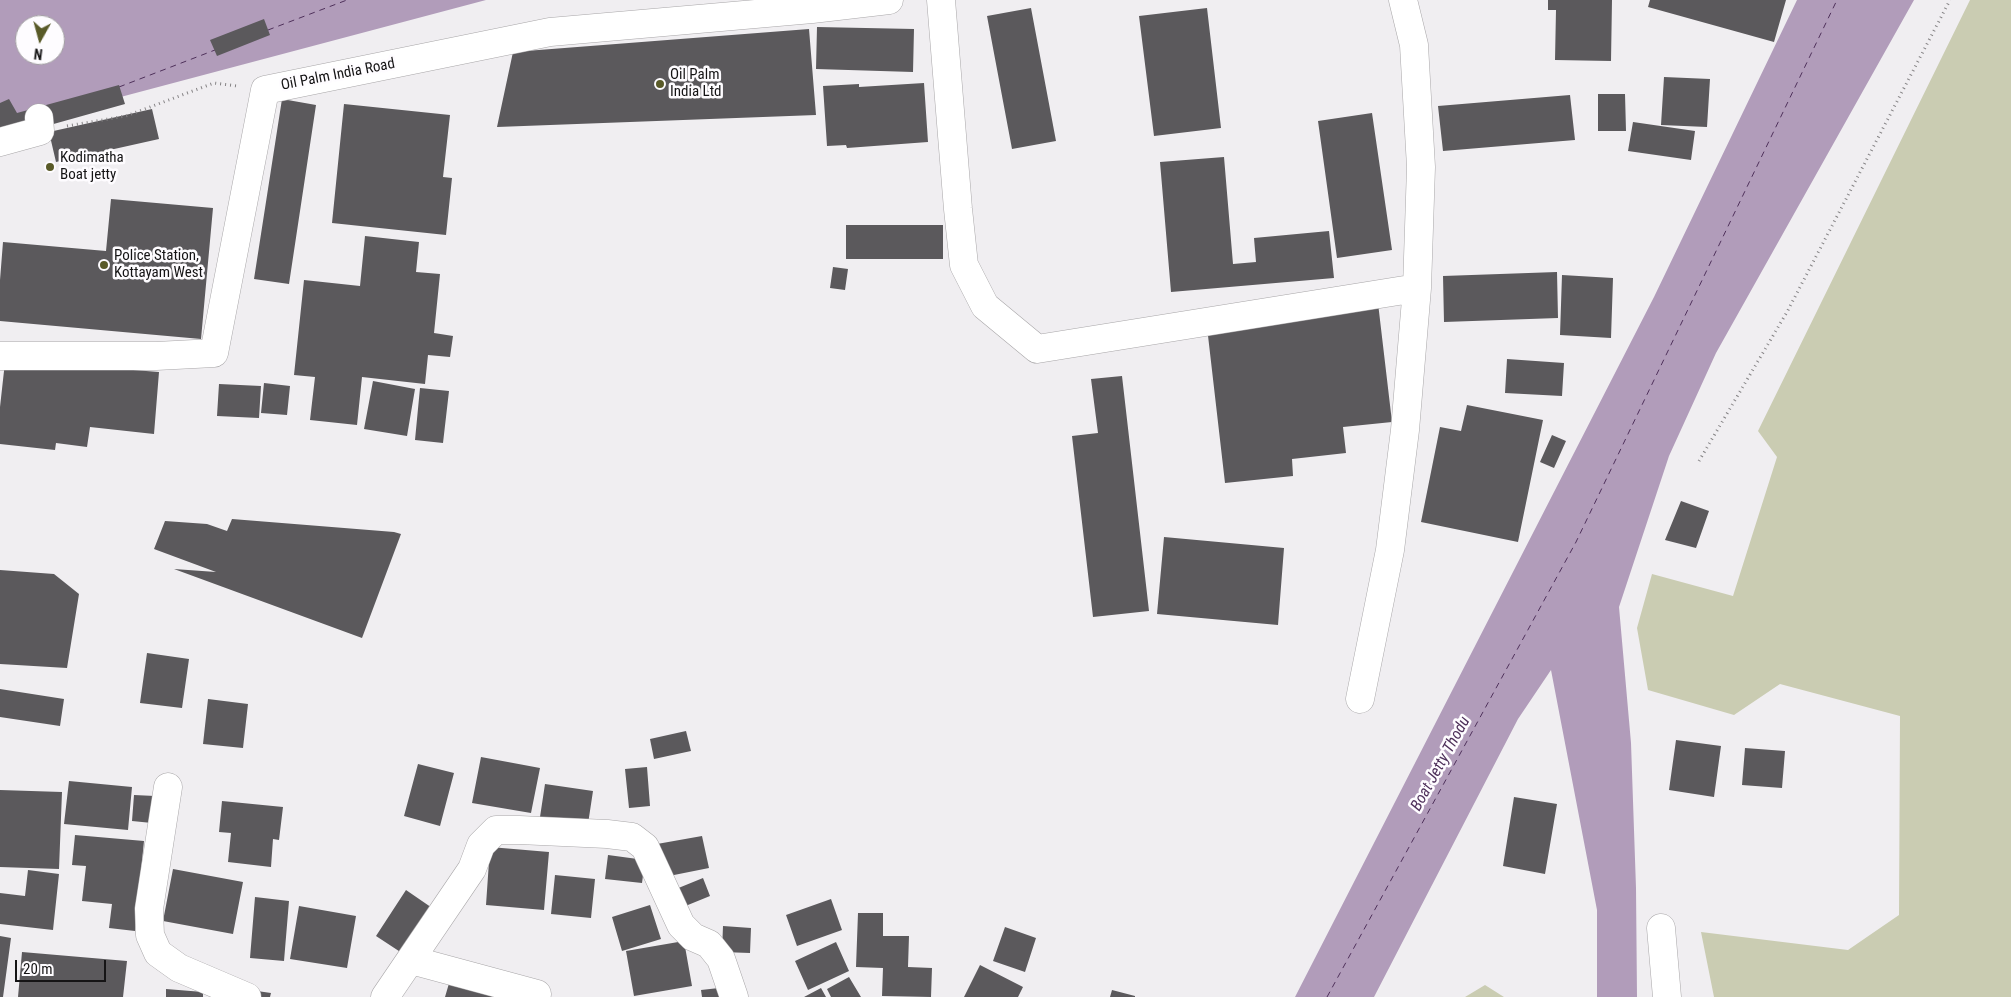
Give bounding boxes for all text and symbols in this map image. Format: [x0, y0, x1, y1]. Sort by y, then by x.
north arrow [15, 15, 65, 65]
text: N [33, 45, 44, 62]
street label: Oil Palm India Road [280, 55, 396, 95]
place label: Oil Palm India Ltd [670, 66, 722, 101]
marker: Oil Palm India Ltd [654, 78, 666, 90]
place label: Kodimatha Boat jetty [60, 149, 124, 184]
marker: Kodimatha Boat jetty [44, 161, 56, 173]
place label: Police Station, Kottayam West [114, 247, 203, 282]
marker: Police Station, Kottayam West [98, 259, 110, 271]
water label: Boat Jetty Thodu [1407, 714, 1475, 814]
scale bar [18, 950, 109, 982]
text: 20 m [23, 960, 53, 978]

